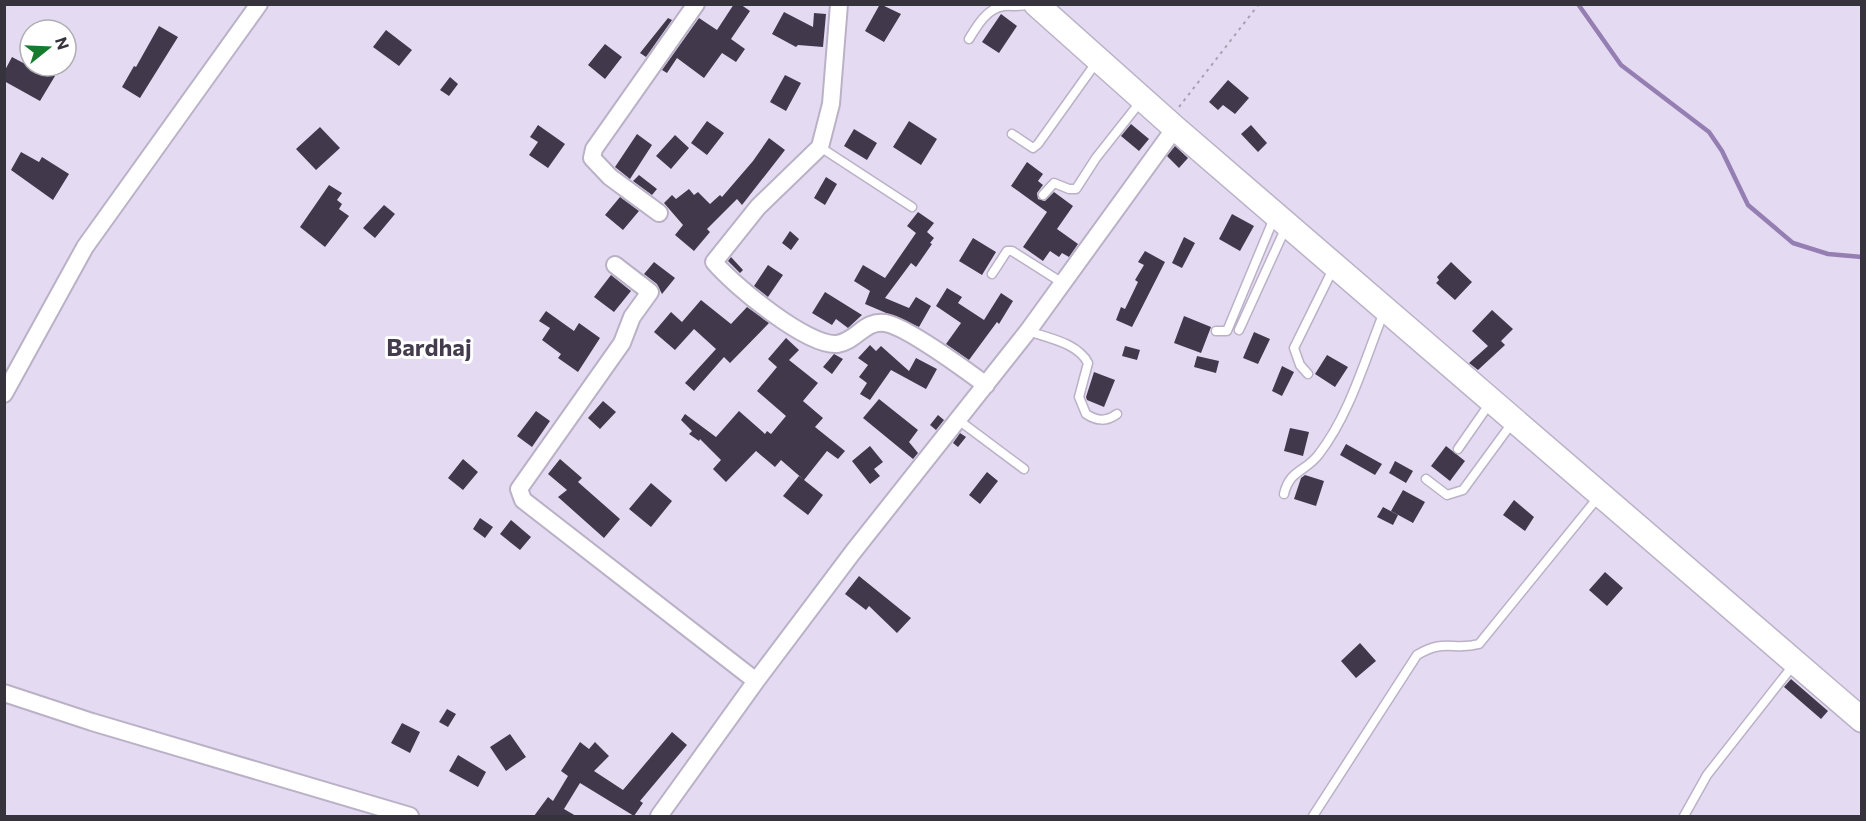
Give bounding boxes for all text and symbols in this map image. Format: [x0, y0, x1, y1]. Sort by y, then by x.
north arrow [18, 18, 78, 78]
text: N [52, 35, 74, 52]
district label: Bardhaj [386, 332, 472, 361]

